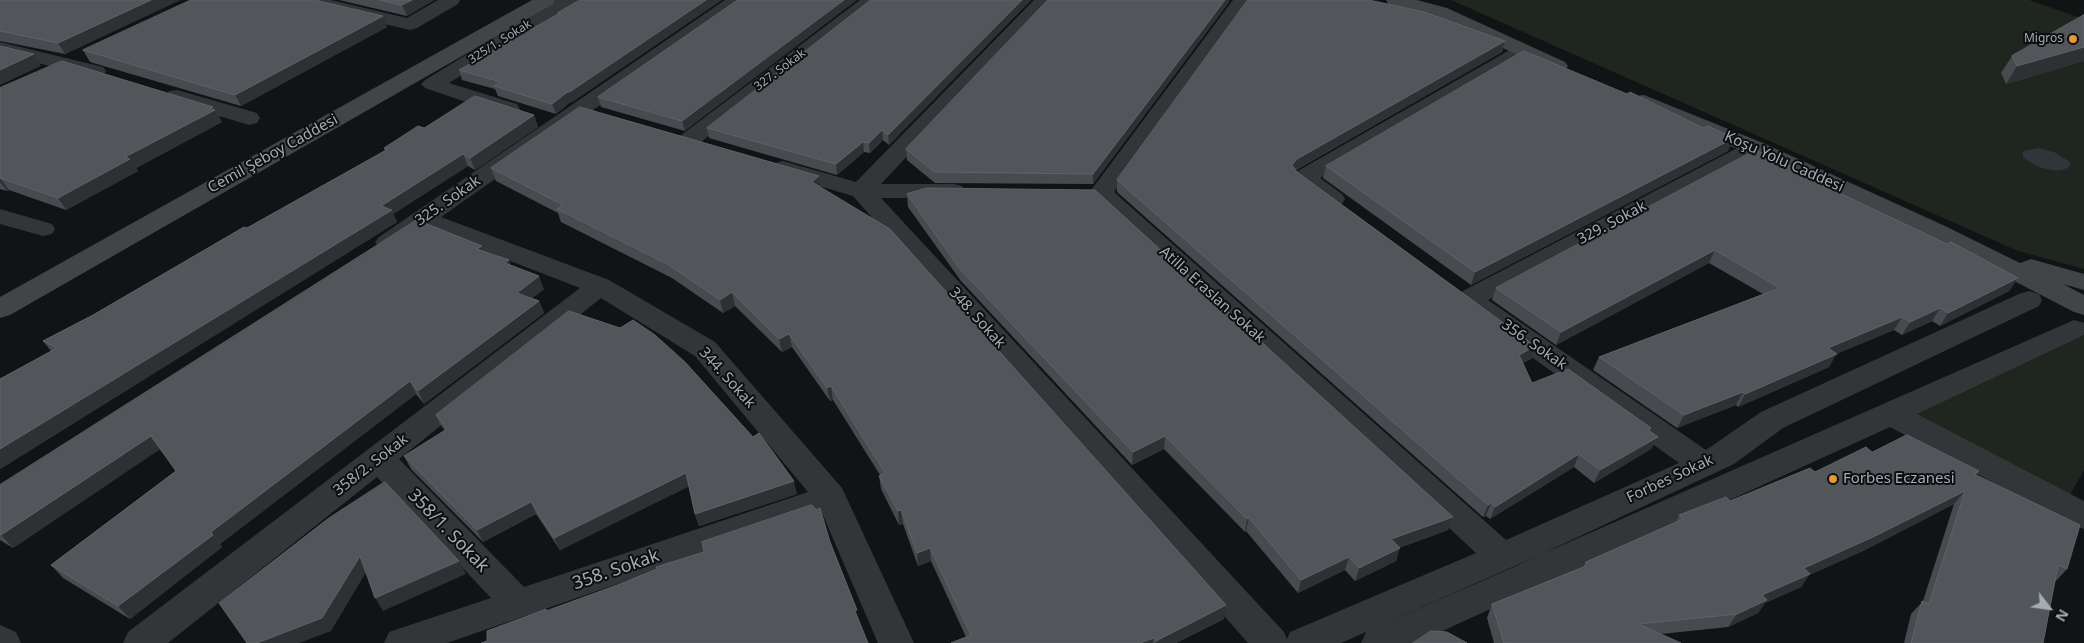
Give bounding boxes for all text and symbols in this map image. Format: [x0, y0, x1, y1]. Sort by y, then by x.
street label: 325/1. Sokak [466, 17, 534, 67]
place label: Migros [2024, 32, 2063, 46]
marker: Migros [2067, 33, 2079, 45]
street label: 327. Sokak [752, 46, 808, 94]
street label: Cemil Şeboy Caddesi [205, 111, 341, 197]
street label: Koşu Yolu Caddesi [1722, 128, 1846, 196]
street label: 325. Sokak [412, 172, 484, 230]
street label: 329. Sokak [1574, 197, 1650, 249]
street label: Atilla Eraslan Sokak [1155, 243, 1269, 347]
street label: 348. Sokak [945, 284, 1009, 352]
street label: 356. Sokak [1498, 316, 1570, 374]
street label: 344. Sokak [695, 344, 759, 412]
street label: 358/2. Sokak [330, 430, 412, 500]
street label: Forbes Sokak [1624, 451, 1716, 507]
place label: Forbes Eczanesi [1843, 470, 1955, 488]
marker: Forbes Eczanesi [1827, 473, 1839, 485]
street label: 358/1. Sokak [403, 485, 493, 577]
street label: 358. Sokak [570, 545, 662, 595]
north arrow [2024, 583, 2074, 633]
text: N [2051, 606, 2074, 625]

